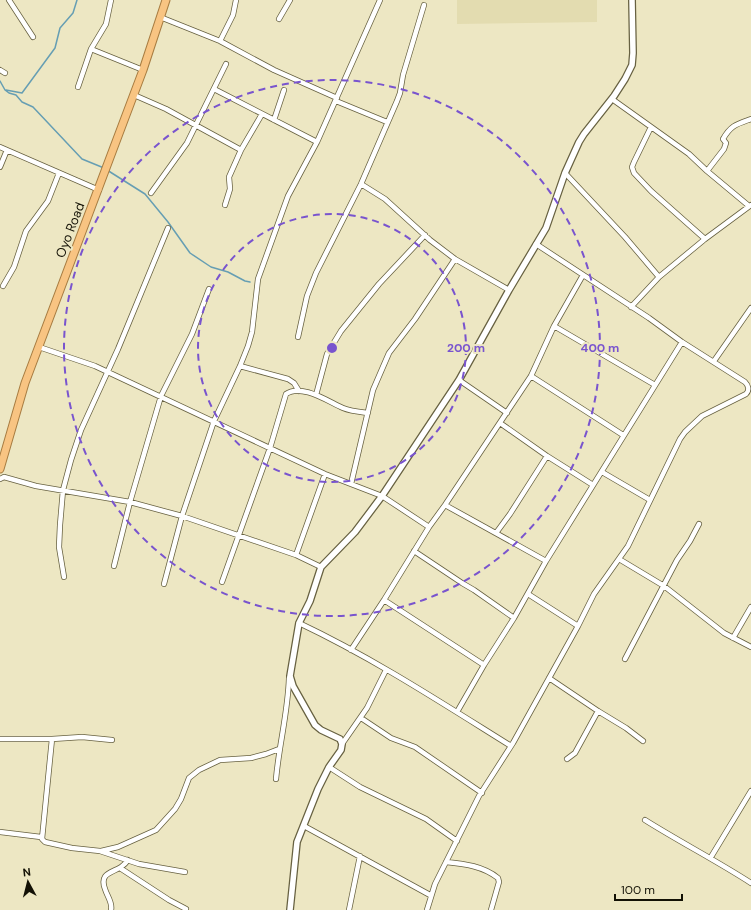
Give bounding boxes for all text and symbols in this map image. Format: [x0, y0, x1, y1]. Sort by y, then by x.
street label: Oyo Road [52, 200, 88, 260]
text: 200 m [447, 340, 485, 356]
text: 400 m [581, 340, 619, 356]
centre of rings [325, 341, 339, 355]
north arrow [8, 862, 48, 902]
text: N [22, 865, 32, 880]
scale bar [615, 876, 682, 902]
text: 100 m [621, 882, 655, 898]

